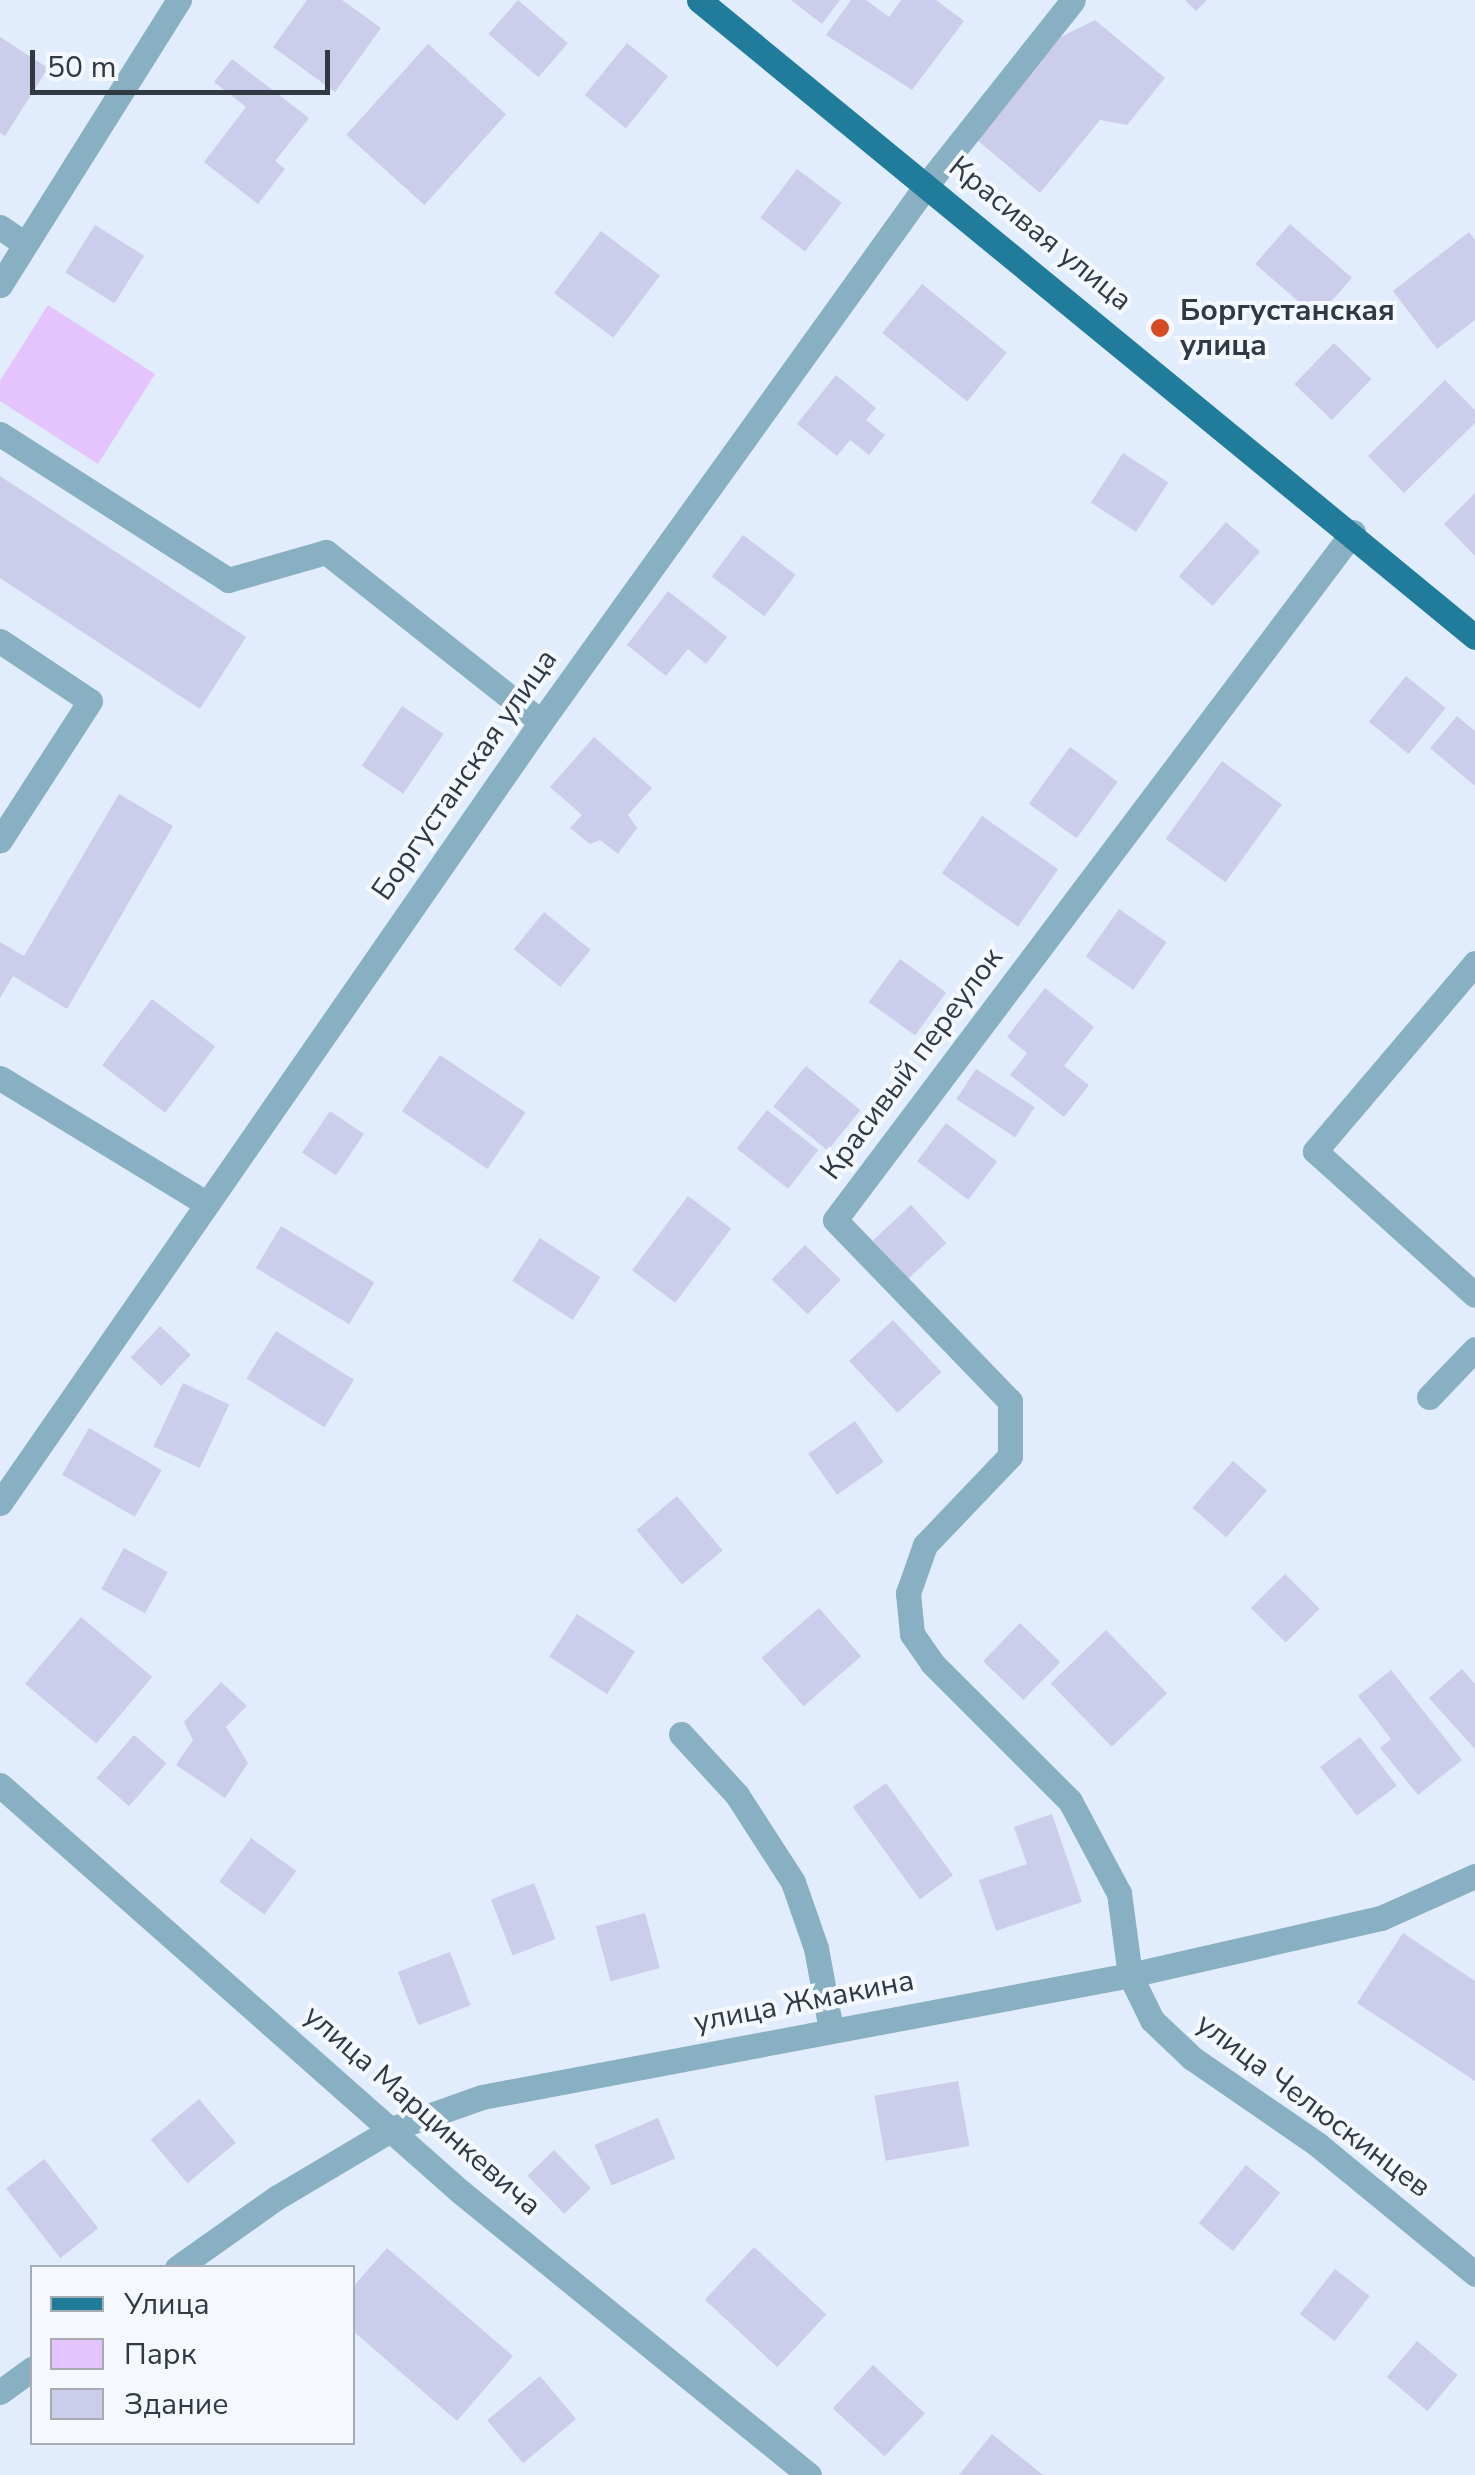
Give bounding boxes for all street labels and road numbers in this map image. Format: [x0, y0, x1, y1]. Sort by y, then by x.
street label: Красивая улица [941, 149, 1139, 319]
street label: Боргустанская улица [365, 643, 565, 907]
street label: Красивый переулок [813, 941, 1011, 1187]
street label: улица Жмакина [691, 1963, 917, 2041]
street label: улица Марцинкевича [296, 1998, 548, 2224]
street label: улица Челюскинцев [1189, 2006, 1437, 2206]

